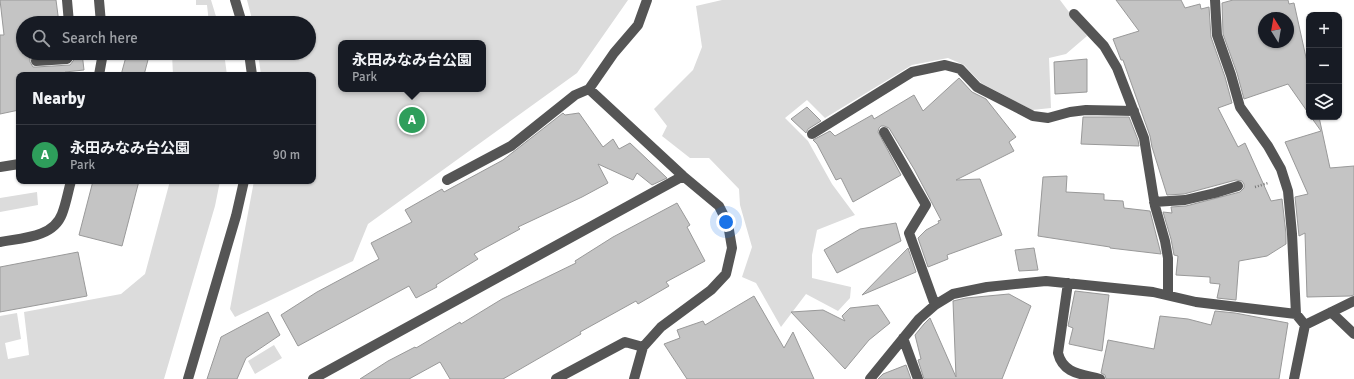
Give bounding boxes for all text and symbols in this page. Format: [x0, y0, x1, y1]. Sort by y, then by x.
north arrow [1258, 12, 1294, 48]
map controls [1306, 12, 1342, 120]
button: + [1306, 12, 1342, 48]
search box [16, 16, 316, 60]
icon: search [30, 27, 52, 49]
text: Search here [62, 29, 138, 47]
popup [338, 40, 486, 92]
button: − [1306, 48, 1342, 84]
text: 永田みなみ台公園 [352, 51, 472, 69]
text: Park [352, 69, 377, 85]
button: layers [1306, 84, 1342, 120]
text: Nearby [32, 88, 85, 109]
pin: A [399, 105, 425, 135]
text: 永田みなみ台公園 [70, 139, 190, 157]
text: A [41, 147, 49, 163]
text: 90 m [273, 147, 300, 163]
text: Park [70, 157, 95, 173]
your location [716, 212, 736, 232]

